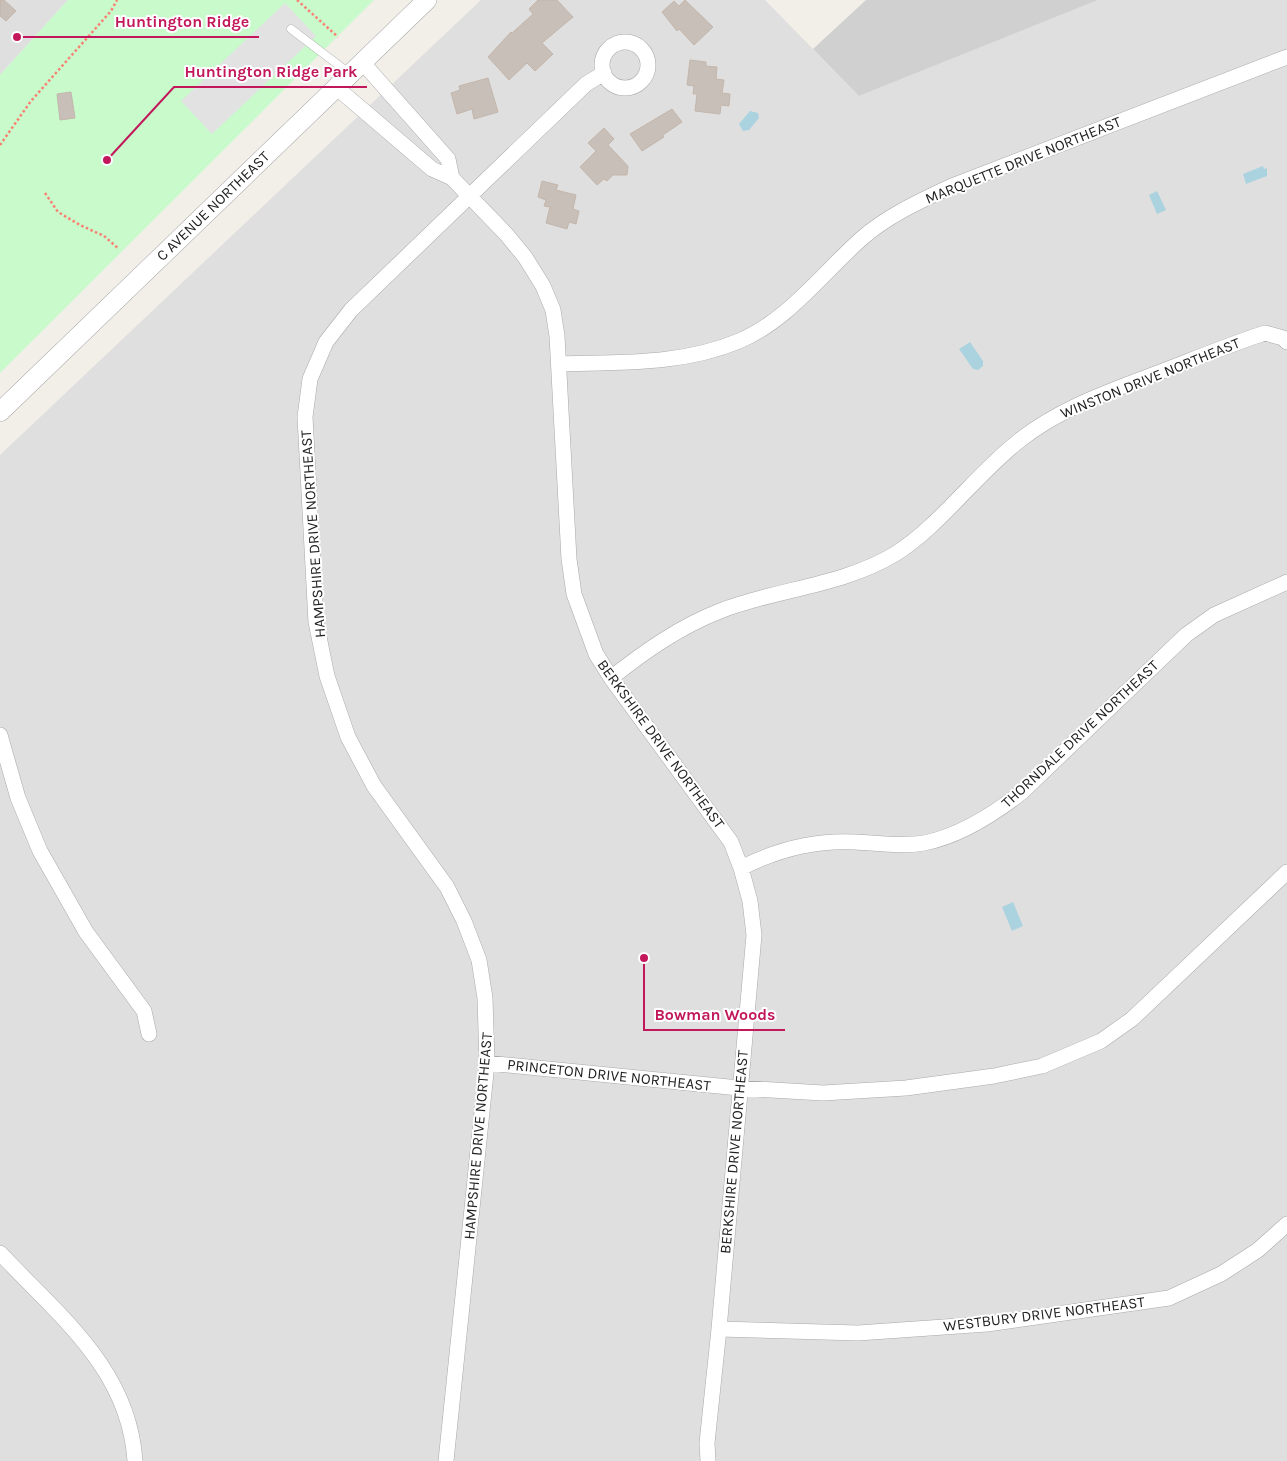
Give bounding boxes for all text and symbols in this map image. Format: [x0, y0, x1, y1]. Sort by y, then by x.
callout: Huntington Ridge [105, 6, 259, 37]
text: Huntington Ridge [115, 12, 249, 31]
callout: Huntington Ridge Park [174, 56, 367, 87]
text: Huntington Ridge Park [184, 62, 358, 81]
street label: MARQUETTE DRIVE NORTHEAST [922, 112, 1124, 208]
street label: C AVENUE NORTHEAST [153, 147, 274, 265]
street label: WINSTON DRIVE NORTHEAST [1058, 334, 1243, 422]
street label: HAMPSHIRE DRIVE NORTHEAST [297, 429, 329, 638]
street label: BERKSHIRE DRIVE NORTHEAST [594, 656, 729, 832]
street label: THORNDALE DRIVE NORTHEAST [998, 656, 1163, 812]
callout: Bowman Woods [644, 999, 785, 1030]
text: Bowman Woods [655, 1005, 776, 1024]
street label: HAMPSHIRE DRIVE NORTHEAST [460, 1031, 496, 1240]
street label: BERKSHIRE DRIVE NORTHEAST [716, 1049, 752, 1255]
street label: PRINCETON DRIVE NORTHEAST [506, 1055, 712, 1095]
street label: WESTBURY DRIVE NORTHEAST [942, 1293, 1146, 1335]

